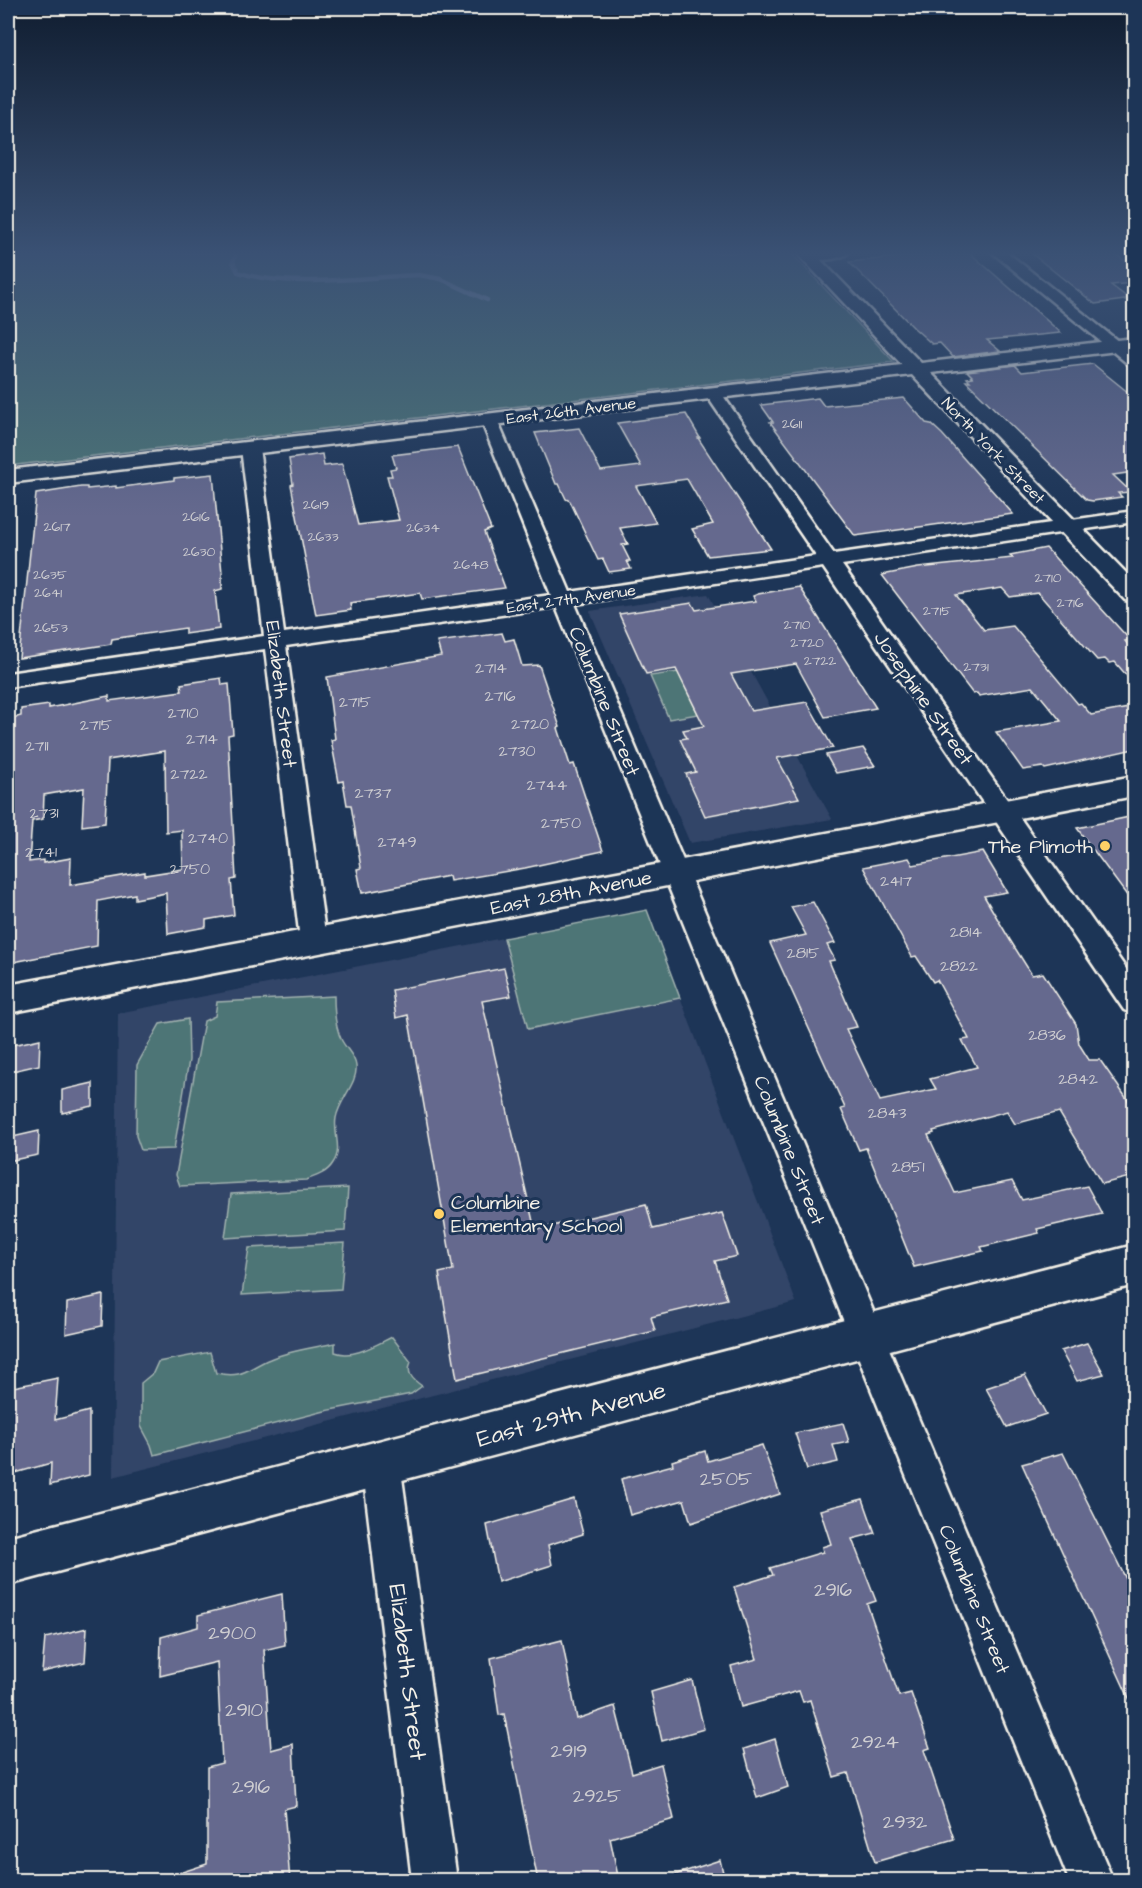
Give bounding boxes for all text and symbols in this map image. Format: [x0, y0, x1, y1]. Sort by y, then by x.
street label: East 26th Avenue [505, 392, 638, 430]
street label: North York Street [937, 392, 1050, 509]
house number: 2611 [782, 414, 802, 434]
house number: 2619 [303, 495, 329, 515]
house number: 2616 [182, 507, 210, 527]
house number: 2617 [43, 517, 71, 537]
house number: 2634 [406, 518, 440, 538]
house number: 2633 [307, 527, 339, 547]
house number: 2630 [183, 542, 216, 562]
house number: 2648 [453, 555, 489, 575]
house number: 2635 [33, 565, 67, 585]
house number: 2710 [1034, 568, 1062, 588]
street label: East 27th Avenue [505, 579, 638, 619]
house number: 2641 [34, 583, 62, 603]
house number: 2716 [1056, 593, 1084, 613]
house number: 2715 [923, 601, 951, 621]
house number: 2710 [783, 615, 811, 635]
house number: 2653 [34, 618, 68, 638]
street label: Elizabeth Street [258, 619, 304, 769]
street label: Columbine Street [561, 622, 647, 780]
street label: Josephine Street [867, 626, 980, 771]
house number: 2720 [790, 633, 824, 653]
house number: 2722 [804, 651, 836, 671]
house number: 2714 [475, 657, 507, 679]
house number: 2731 [963, 657, 989, 677]
house number: 2716 [484, 685, 516, 707]
house number: 2715 [339, 691, 372, 713]
house number: 2710 [167, 702, 199, 724]
house number: 2720 [511, 713, 549, 735]
house number: 2715 [80, 714, 113, 736]
house number: 2714 [186, 728, 218, 750]
house number: 2711 [25, 735, 49, 757]
house number: 2730 [498, 740, 536, 762]
house number: 2722 [170, 763, 208, 785]
house number: 2744 [527, 774, 568, 796]
house number: 2737 [355, 782, 392, 804]
house number: 2731 [29, 802, 59, 824]
house number: 2750 [541, 812, 581, 834]
house number: 2740 [188, 827, 228, 849]
house number: 2749 [378, 831, 417, 853]
place label: The Plimoth [988, 833, 1093, 861]
marker: The Plimoth [1098, 839, 1112, 853]
house number: 2741 [25, 841, 57, 863]
house number: 2750 [170, 858, 210, 880]
street label: East 28th Avenue [488, 864, 654, 922]
house number: 2417 [880, 870, 912, 892]
house number: 2814 [950, 921, 982, 943]
house number: 2815 [787, 942, 820, 964]
house number: 2822 [940, 955, 978, 977]
house number: 2836 [1028, 1024, 1066, 1046]
house number: 2842 [1058, 1068, 1098, 1090]
street label: Columbine Street [746, 1071, 832, 1229]
house number: 2843 [868, 1102, 906, 1124]
house number: 2851 [892, 1156, 924, 1178]
place label: Columbine Elementary School [451, 1189, 623, 1241]
marker: Columbine Elementary School [432, 1207, 446, 1221]
street label: East 29th Avenue [473, 1373, 670, 1457]
house number: 2505 [700, 1465, 752, 1493]
street label: Columbine Street [931, 1520, 1017, 1678]
house number: 2916 [814, 1576, 852, 1604]
street label: Elizabeth Street [379, 1582, 435, 1763]
house number: 2900 [208, 1619, 256, 1647]
house number: 2910 [225, 1696, 263, 1724]
house number: 2924 [851, 1728, 899, 1756]
house number: 2919 [551, 1737, 587, 1765]
house number: 2916 [232, 1773, 270, 1801]
house number: 2925 [573, 1782, 621, 1810]
house number: 2932 [883, 1808, 928, 1836]

